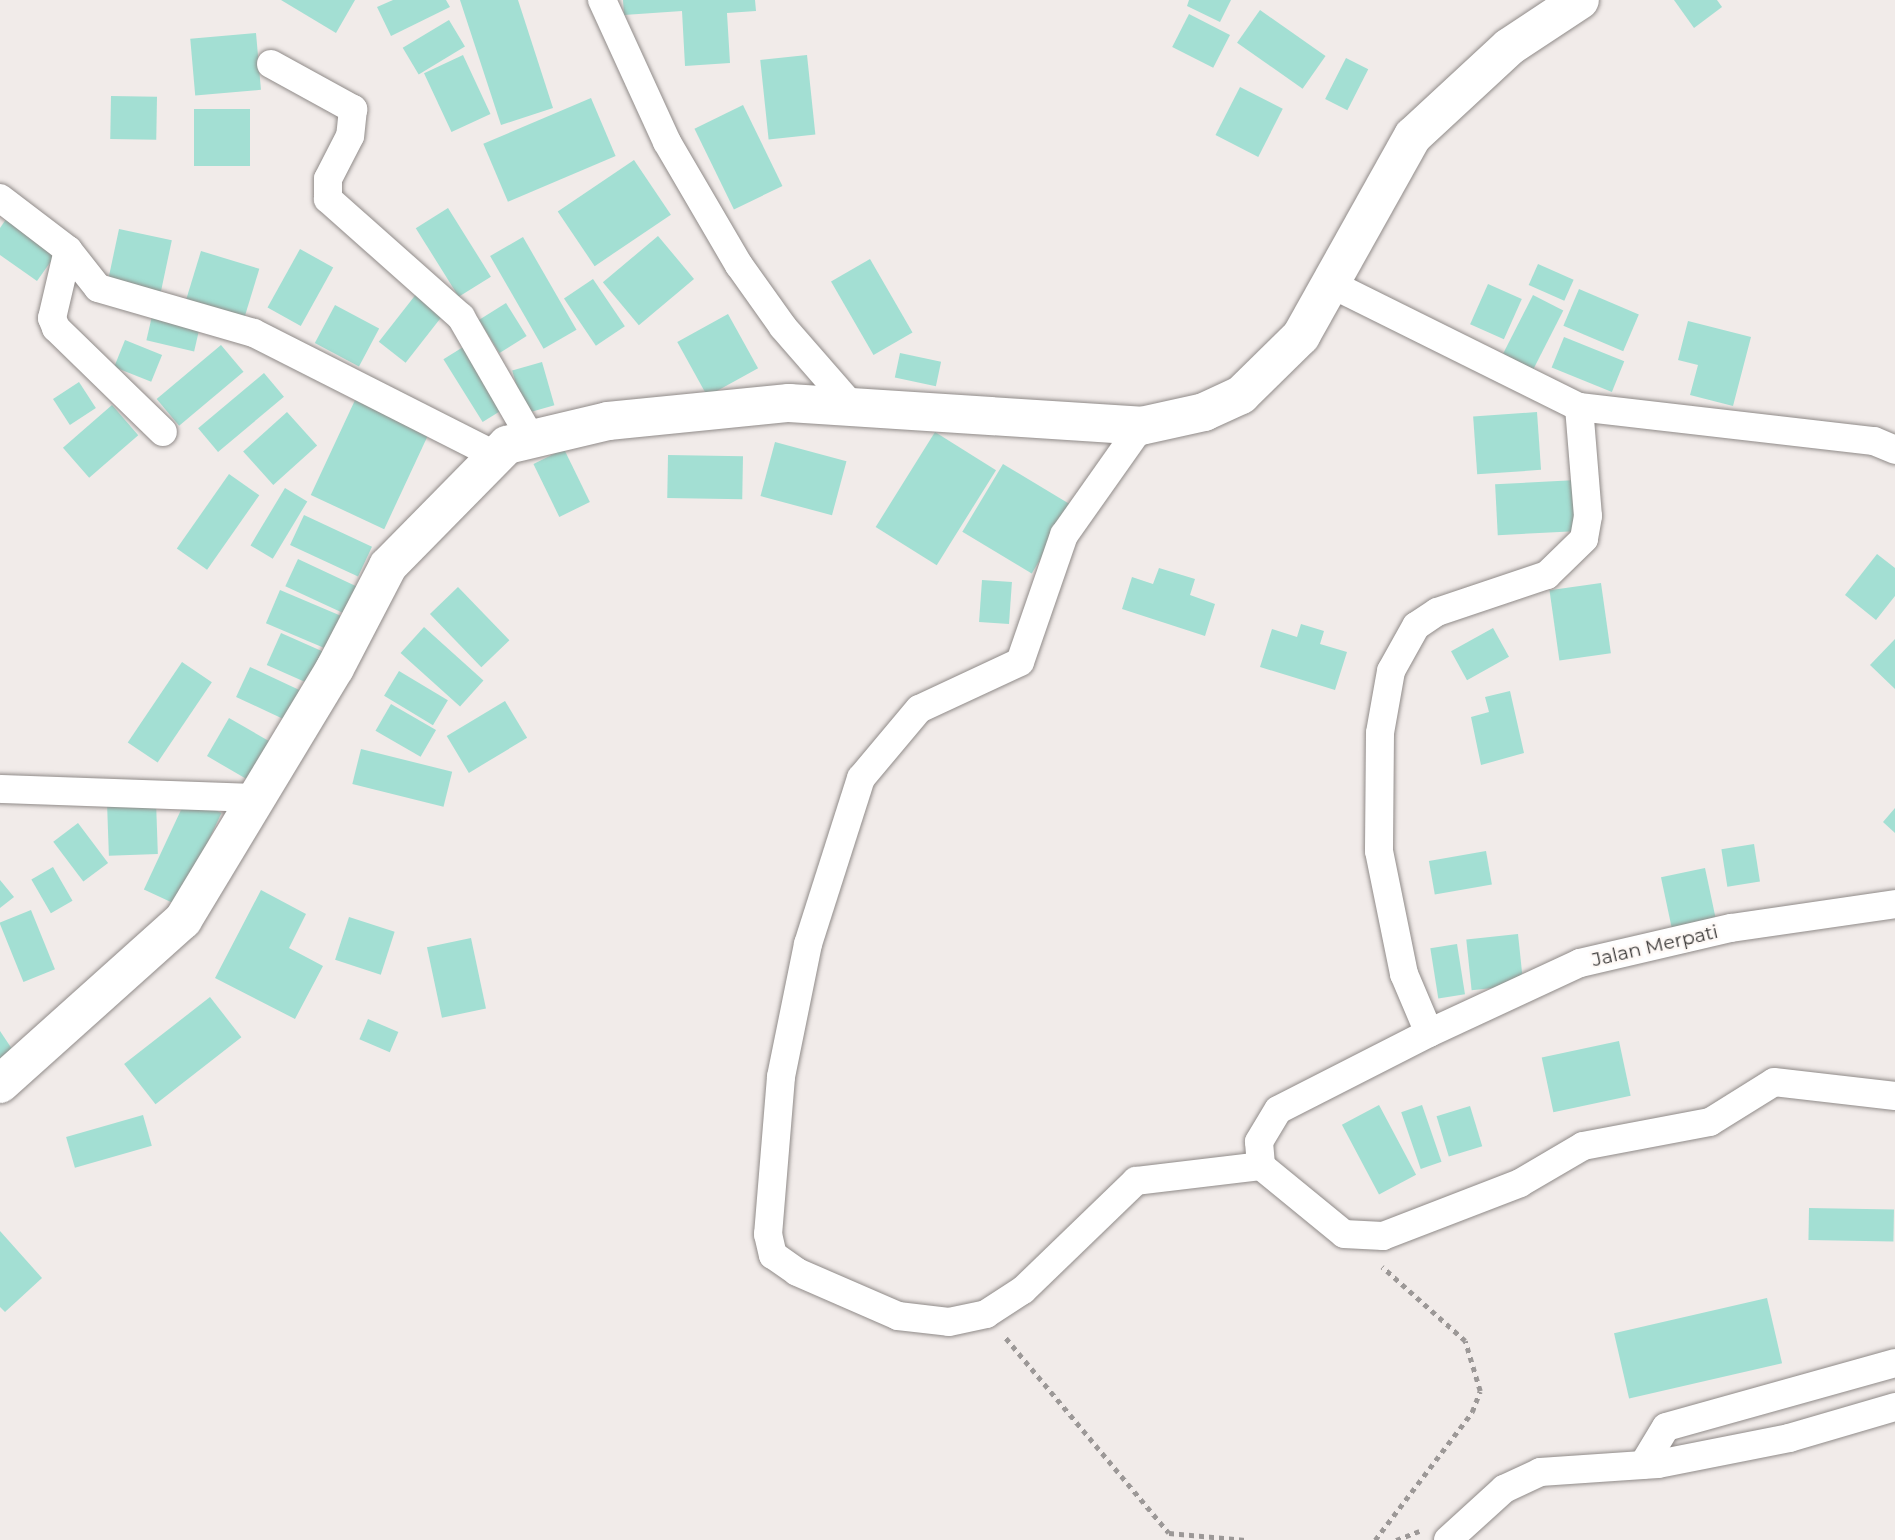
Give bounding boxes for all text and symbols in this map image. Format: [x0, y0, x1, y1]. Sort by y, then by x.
street label: Jalan Merpati [1590, 920, 1720, 972]

